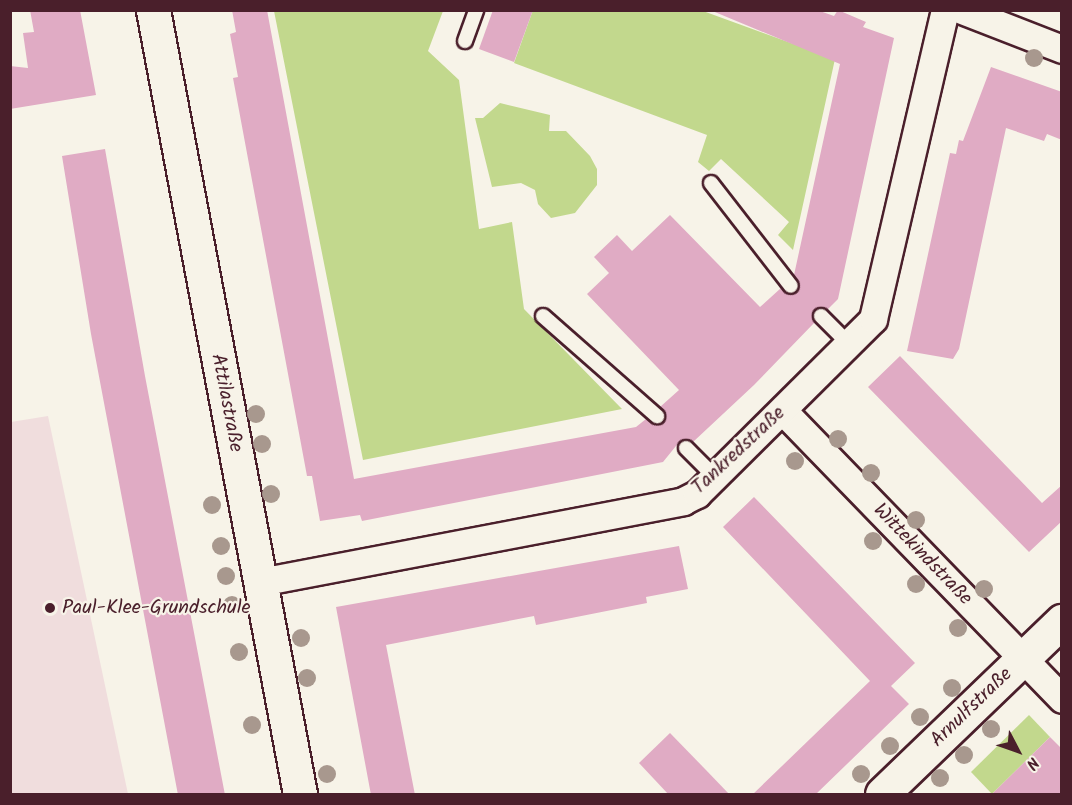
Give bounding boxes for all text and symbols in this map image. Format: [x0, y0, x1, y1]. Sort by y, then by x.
street label: Attilastraße [205, 352, 247, 454]
street label: Tankredstraße [687, 402, 791, 500]
street label: Wittekindstraße [867, 499, 977, 611]
place label: Paul-Klee-Grundschule [62, 596, 251, 620]
marker: Paul-Klee-Grundschule [43, 601, 57, 615]
street label: Arnulfstraße [926, 663, 1018, 753]
north arrow [988, 721, 1048, 781]
text: N [1019, 751, 1045, 775]

